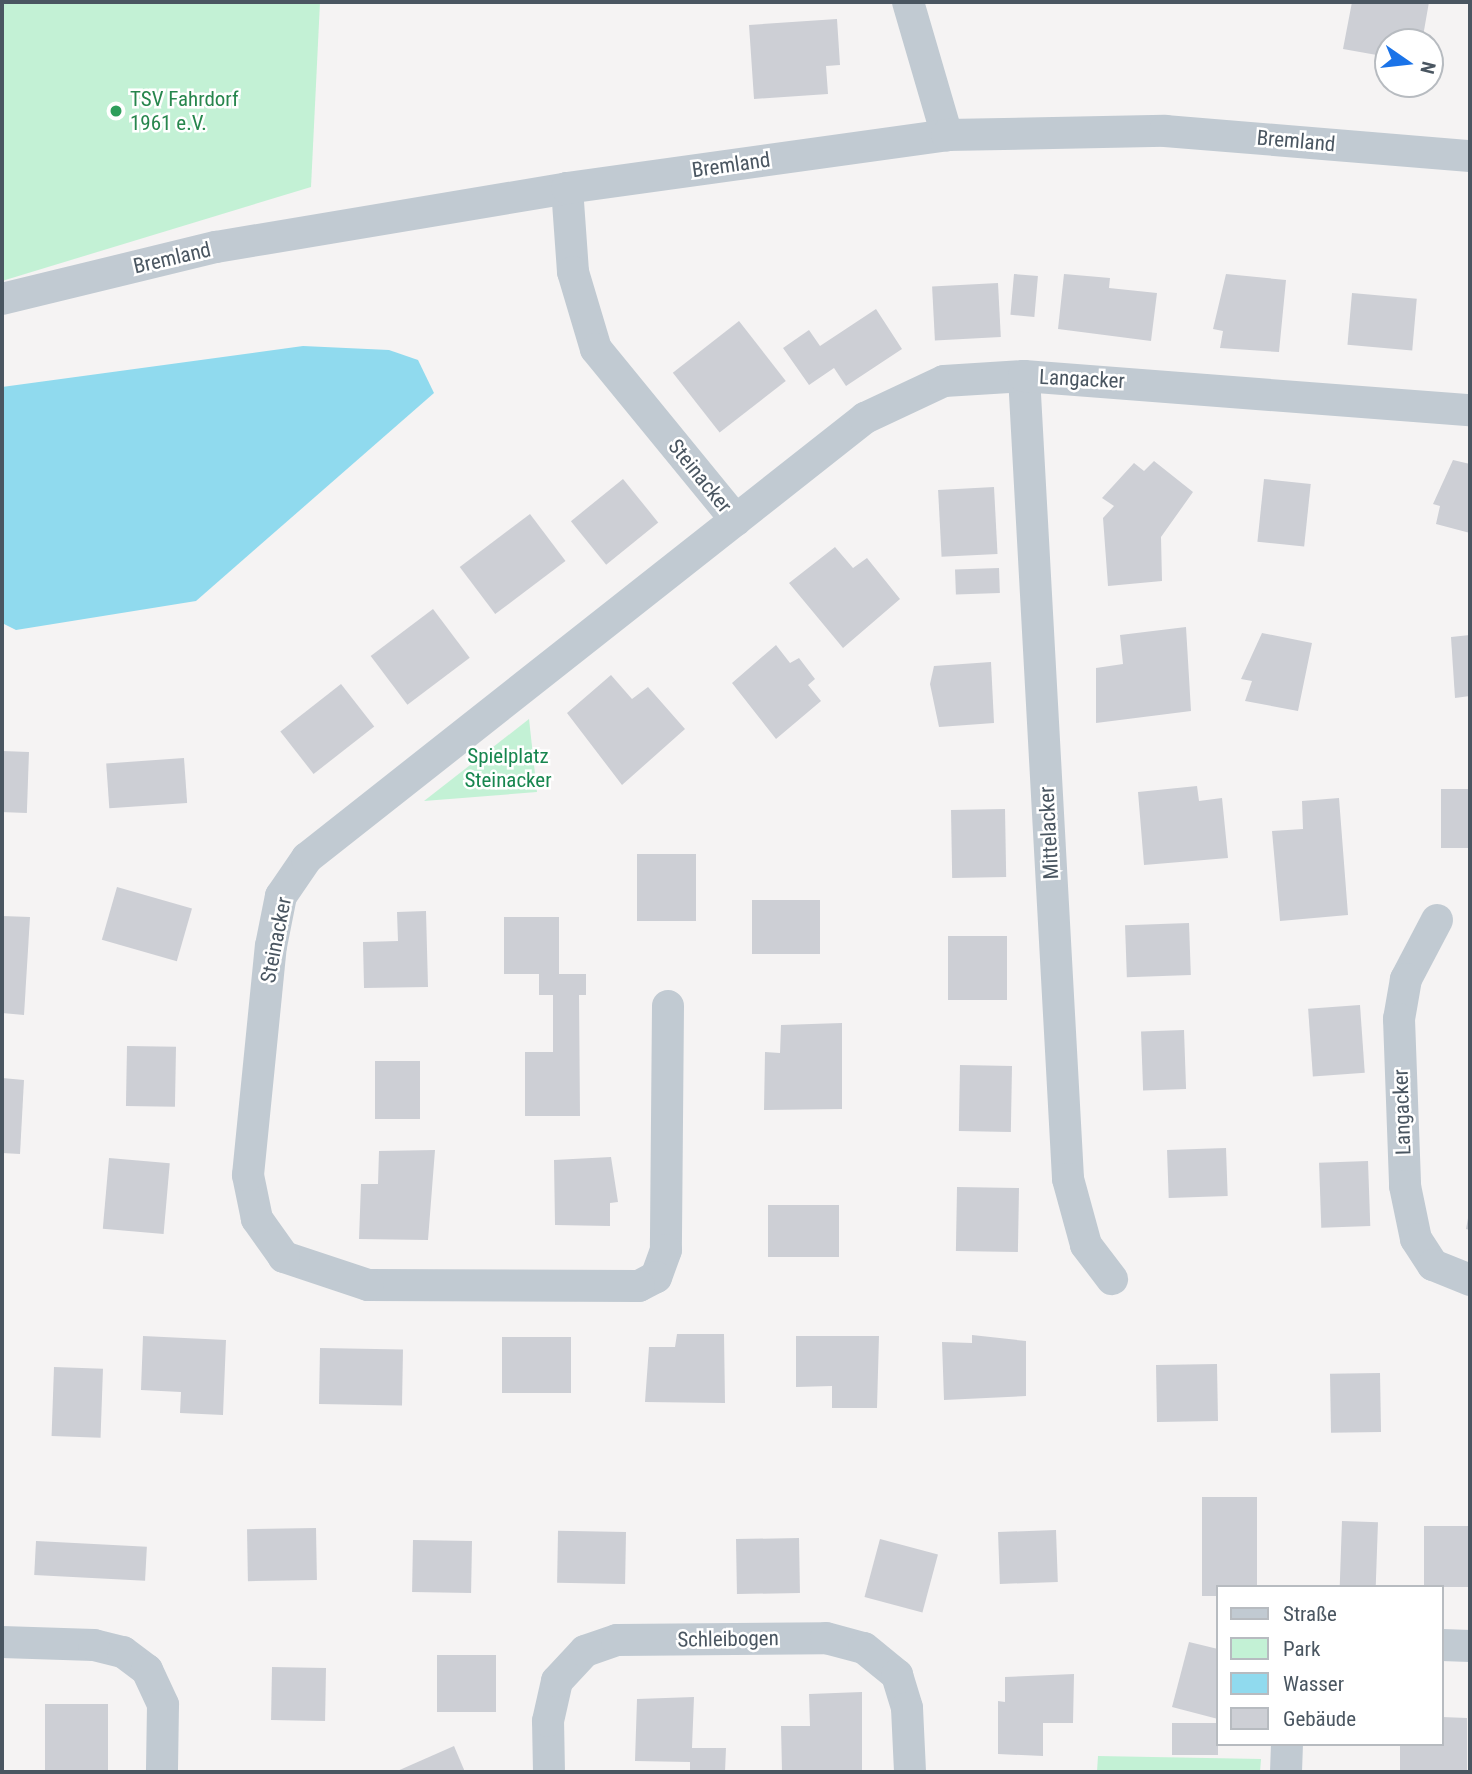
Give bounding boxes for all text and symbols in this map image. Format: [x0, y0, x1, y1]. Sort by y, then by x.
north arrow [1374, 28, 1444, 98]
text: N [1415, 59, 1440, 76]
place label: TSV Fahrdorf 1961 e.V. [130, 86, 239, 136]
marker: TSV Fahrdorf 1961 e.V. [108, 103, 124, 119]
street label: Bremland [1256, 125, 1336, 157]
street label: Bremland [690, 147, 772, 183]
street label: Bremland [131, 237, 213, 279]
street label: Langacker [1038, 364, 1126, 394]
street label: Steinacker [663, 434, 737, 518]
park label: Spielplatz Steinacker [464, 743, 552, 793]
street label: Mittelacker [1034, 786, 1064, 880]
street label: Steinacker [255, 895, 297, 985]
street label: Langacker [1388, 1069, 1416, 1155]
legend [1216, 1585, 1444, 1746]
text: Straße [1283, 1602, 1337, 1626]
street label: Schleibogen [677, 1626, 779, 1652]
text: Park [1283, 1637, 1320, 1661]
text: Wasser [1283, 1672, 1344, 1696]
text: Gebäude [1283, 1707, 1356, 1731]

